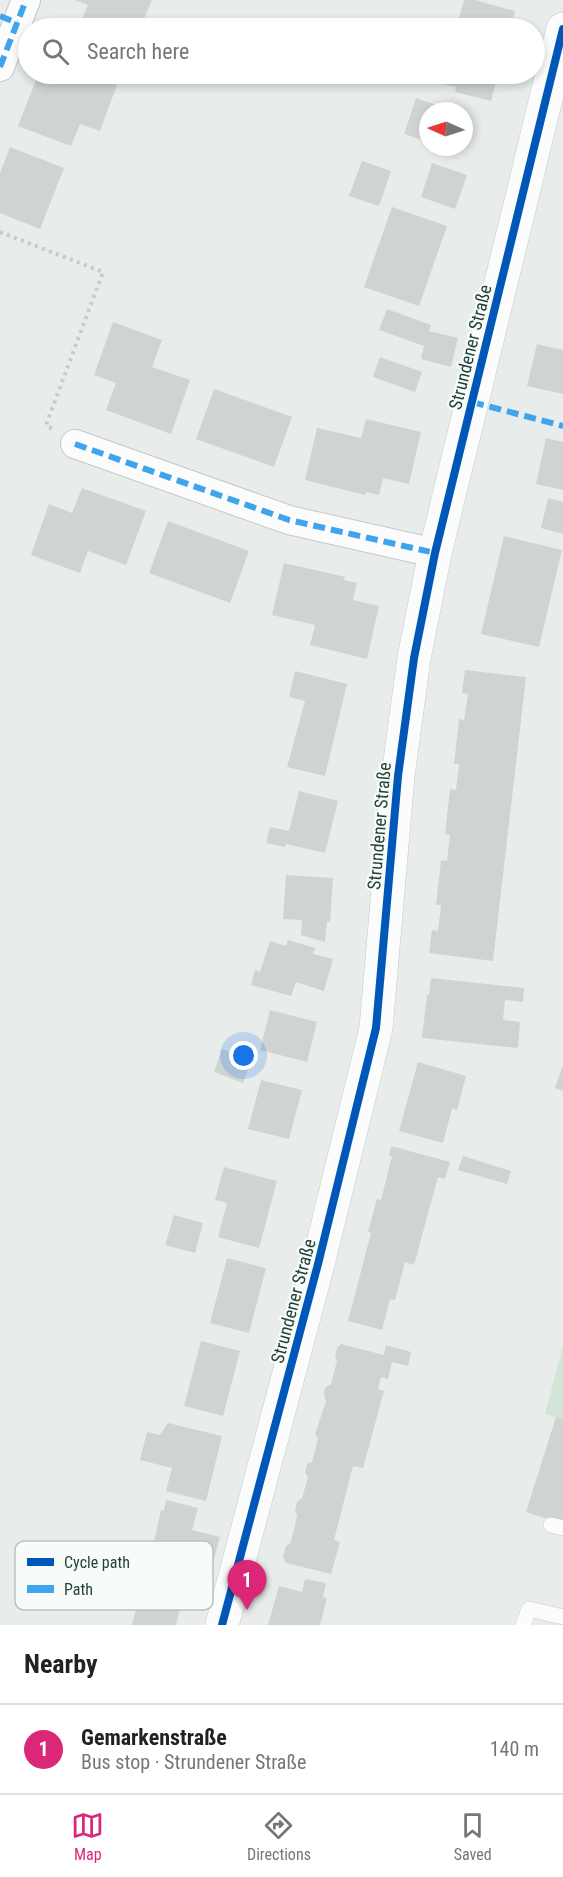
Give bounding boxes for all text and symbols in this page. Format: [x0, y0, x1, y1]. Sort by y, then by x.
search box [18, 18, 545, 84]
icon: search [39, 35, 72, 68]
text: Search here [87, 39, 189, 64]
north arrow [419, 102, 473, 156]
street label: Strundener Straße [444, 282, 496, 412]
street label: Strundener Straße [363, 761, 395, 891]
your location [229, 1041, 258, 1070]
street label: Strundener Straße [266, 1236, 320, 1366]
legend [15, 1541, 213, 1610]
text: Cycle path [64, 1553, 130, 1572]
pin: 1 [228, 1560, 266, 1610]
text: Path [64, 1580, 93, 1599]
text: Nearby [24, 1649, 98, 1679]
text: Gemarkenstraße [81, 1725, 227, 1750]
text: 1 [38, 1737, 49, 1761]
text: 140 m [490, 1737, 539, 1761]
text: Bus stop · Strundener Straße [81, 1750, 306, 1774]
tab: Map [71, 1809, 104, 1864]
tab: Directions [247, 1809, 311, 1864]
tab: Saved [454, 1809, 492, 1864]

